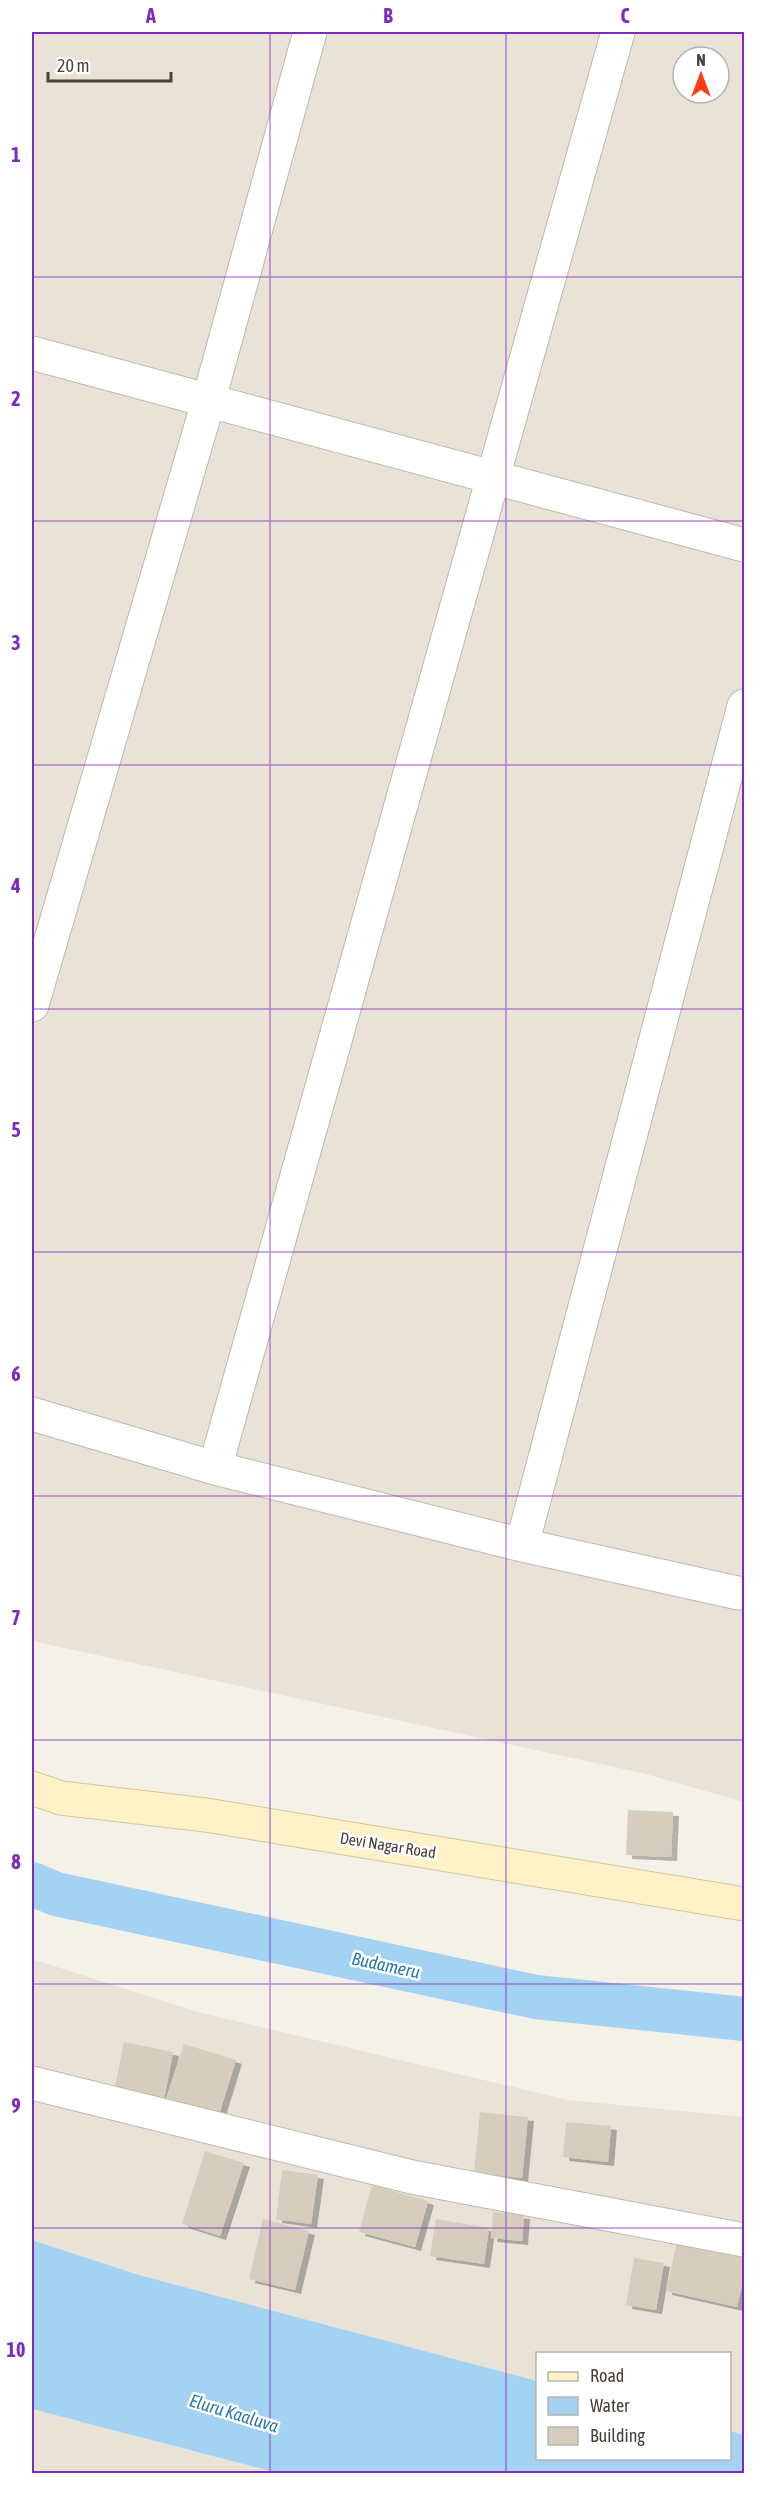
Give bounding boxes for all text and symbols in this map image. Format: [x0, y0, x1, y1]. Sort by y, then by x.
text: A [145, 4, 156, 27]
text: B [383, 4, 393, 27]
text: C [621, 4, 630, 27]
scale bar [48, 45, 171, 83]
north arrow [671, 45, 731, 105]
text: N [696, 51, 706, 69]
text: 20 m [57, 55, 89, 76]
text: 1 [11, 143, 21, 166]
text: 2 [11, 387, 21, 410]
text: 3 [11, 631, 21, 654]
text: 4 [10, 874, 21, 897]
text: 5 [11, 1118, 21, 1141]
text: 6 [11, 1362, 21, 1385]
text: 7 [11, 1606, 21, 1629]
street label: Devi Nagar Road [339, 1829, 437, 1862]
text: 8 [11, 1850, 21, 1873]
water label: Budameru [350, 1948, 422, 1983]
text: 9 [11, 2094, 21, 2117]
text: 10 [7, 2338, 25, 2361]
legend [536, 2352, 731, 2460]
text: Road [590, 2365, 624, 2386]
water label: Eluru Kaaluva [187, 2390, 282, 2437]
text: Water [590, 2395, 630, 2416]
text: Building [590, 2425, 645, 2446]

